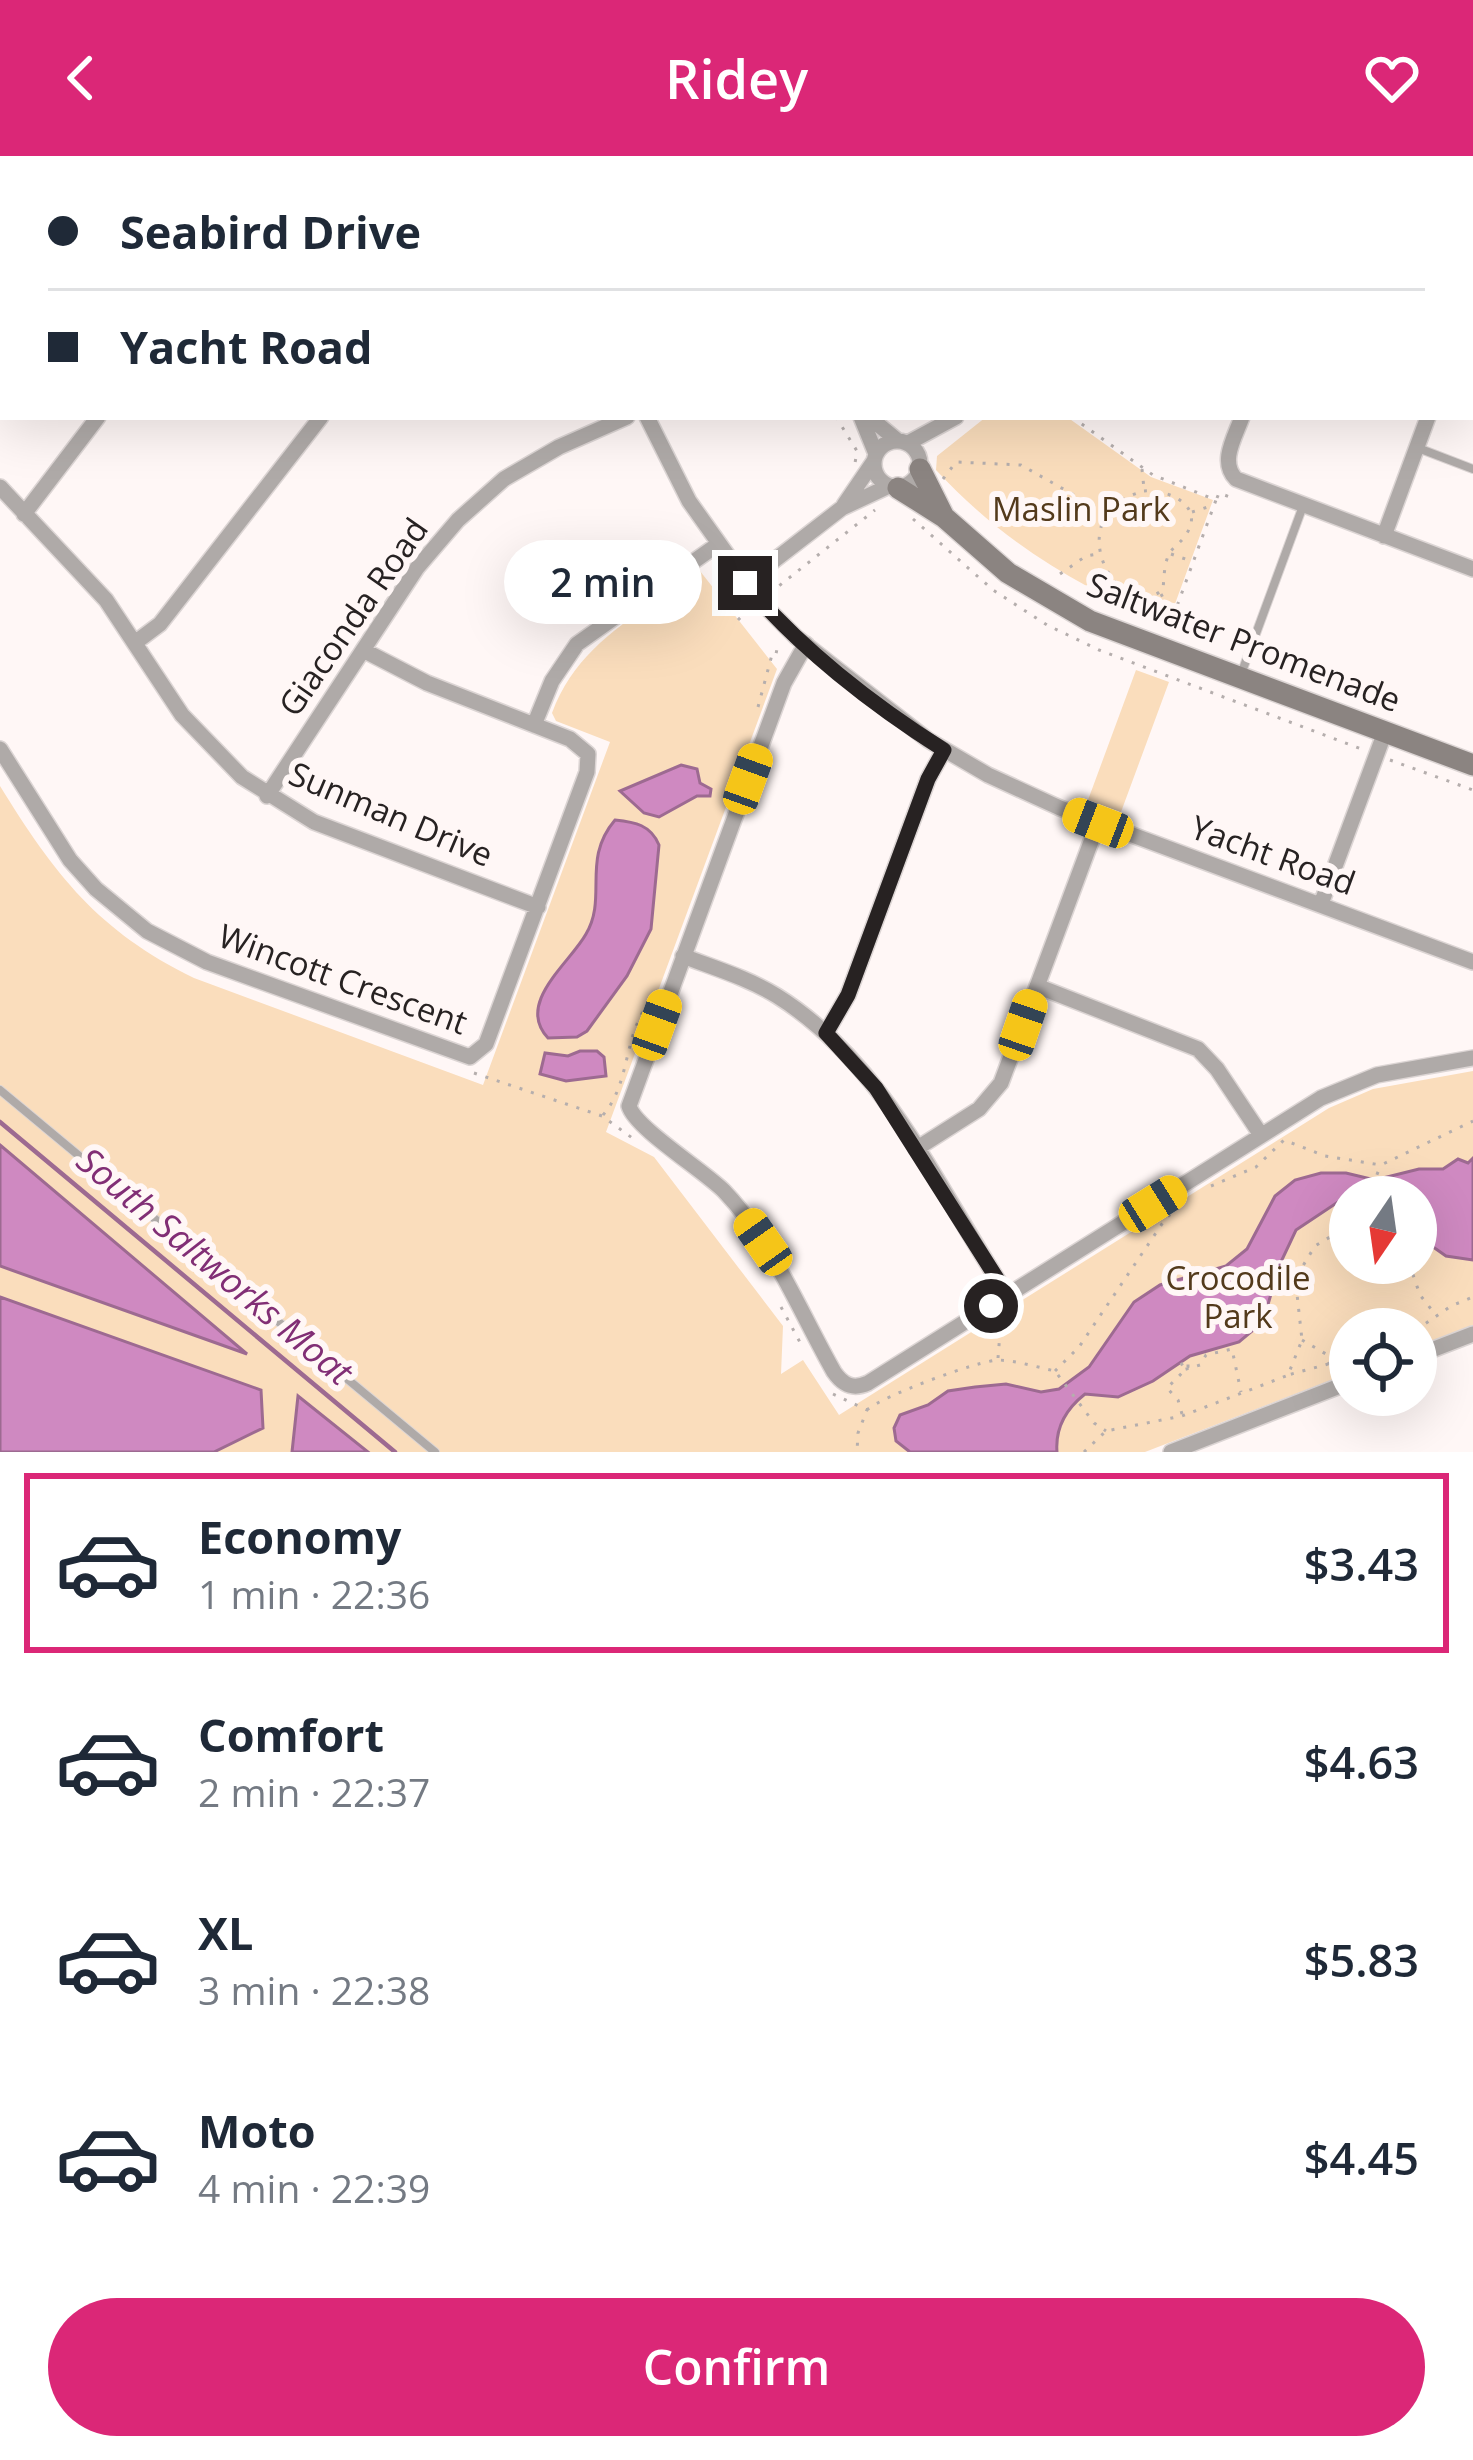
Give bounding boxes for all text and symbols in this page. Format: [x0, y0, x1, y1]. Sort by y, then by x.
text: Ridey [665, 41, 808, 115]
icon: back [48, 45, 114, 111]
icon: heart [1359, 45, 1425, 111]
text: Seabird Drive [120, 201, 421, 262]
text: Yacht Road [120, 316, 372, 377]
park label: Maslin Park [992, 486, 1171, 531]
street label: Giaconda Road [268, 509, 438, 725]
callout: 2 min [505, 541, 703, 625]
text: 2 min [550, 555, 656, 608]
route end [718, 556, 772, 610]
street label: Saltwater Promenade [1081, 561, 1407, 722]
car [719, 739, 777, 819]
street label: Sunman Drive [283, 750, 500, 877]
car [1058, 793, 1138, 853]
street label: Yacht Road [1185, 804, 1362, 905]
street label: Wincott Crescent [213, 913, 474, 1044]
car [628, 985, 686, 1065]
car [994, 985, 1052, 1065]
water label: South Saltworks Moat [67, 1136, 364, 1396]
car [1113, 1170, 1193, 1238]
north arrow [1329, 1176, 1437, 1284]
map controls [1329, 1176, 1437, 1416]
car [728, 1202, 798, 1282]
park label: Crocodile Park [1165, 1255, 1311, 1338]
route start [964, 1279, 1018, 1333]
button: locate [1329, 1308, 1437, 1416]
text: Economy [198, 1506, 401, 1567]
icon: car [54, 1509, 162, 1617]
text: $3.43 [1304, 1533, 1419, 1594]
text: 1 min · 22:36 [198, 1567, 430, 1620]
text: Comfort [198, 1704, 384, 1765]
icon: car [54, 1707, 162, 1815]
text: $4.63 [1304, 1731, 1419, 1792]
text: 2 min · 22:37 [198, 1765, 430, 1818]
text: XL [198, 1902, 253, 1963]
icon: car [54, 1905, 162, 2013]
text: $5.83 [1304, 1929, 1419, 1990]
text: 3 min · 22:38 [198, 1963, 430, 2016]
text: Moto [198, 2100, 316, 2161]
icon: car [54, 2103, 162, 2211]
text: $4.45 [1304, 2127, 1419, 2188]
text: 4 min · 22:39 [198, 2161, 430, 2214]
button: Confirm [48, 2298, 1425, 2436]

